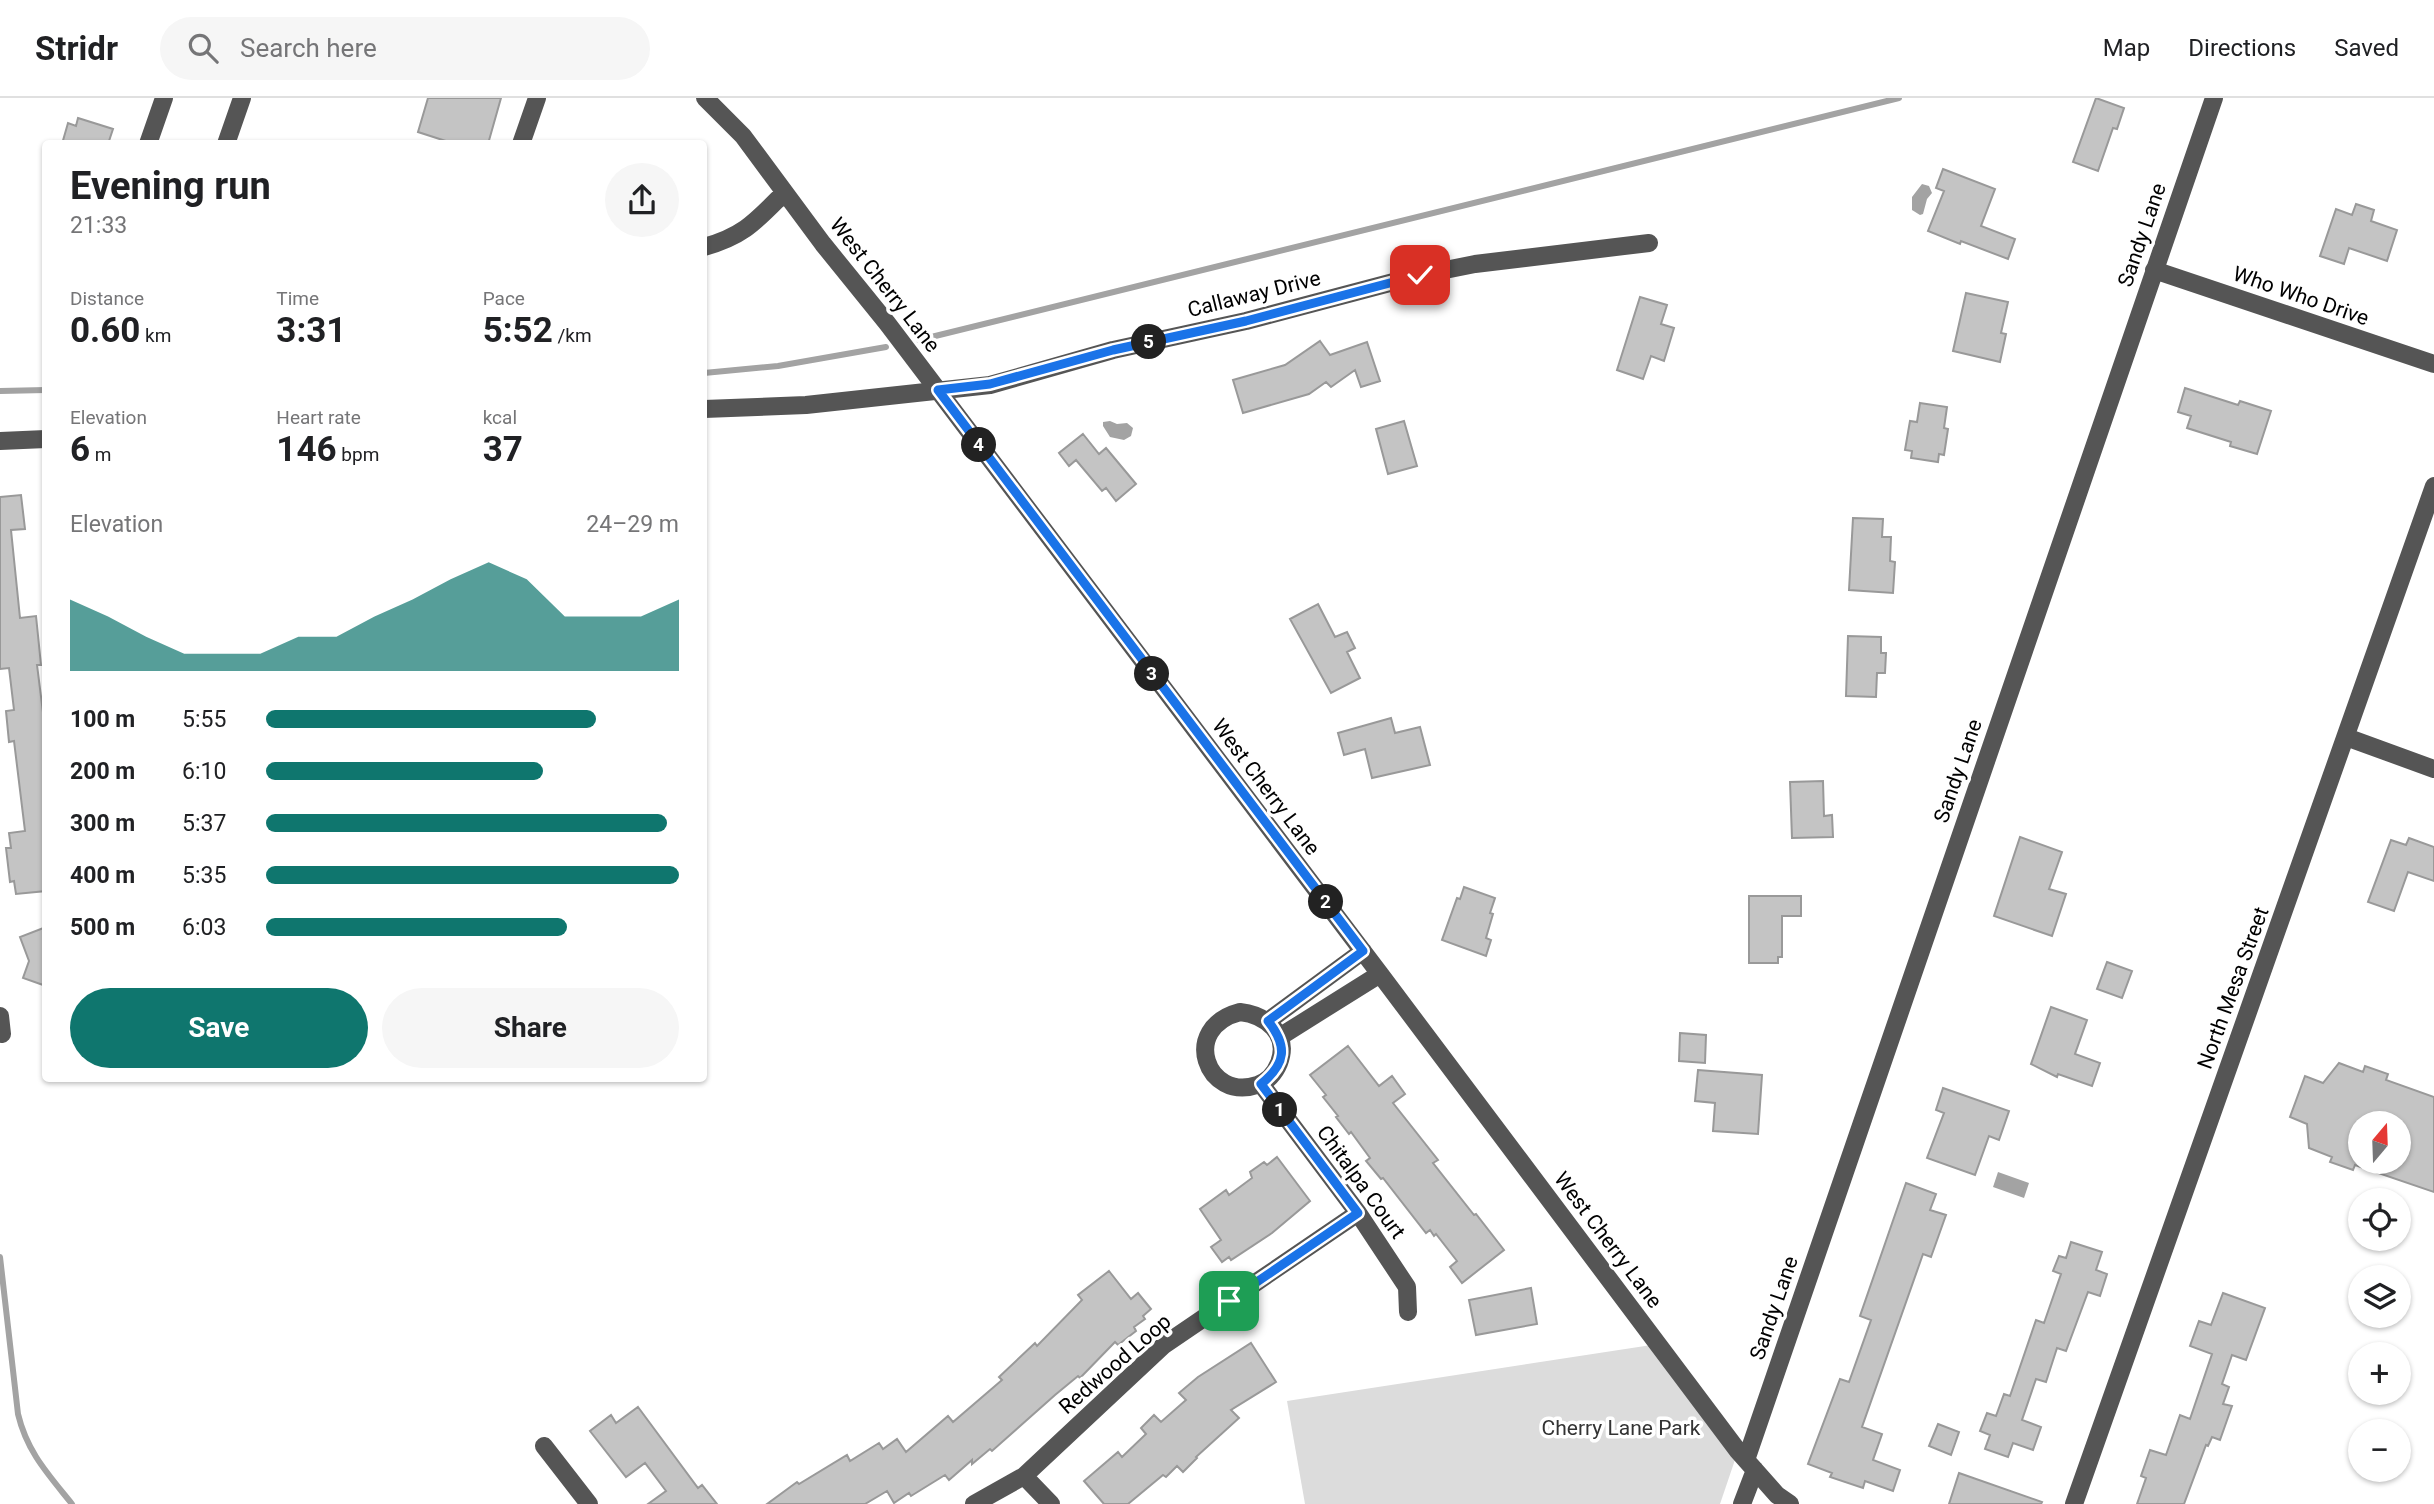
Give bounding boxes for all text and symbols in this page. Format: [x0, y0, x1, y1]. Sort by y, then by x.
search box [160, 17, 650, 80]
text: Stridr [35, 29, 118, 68]
icon: search [184, 29, 222, 67]
text: Search here [240, 33, 377, 63]
text: Map [2103, 34, 2150, 62]
text: Directions [2188, 34, 2296, 62]
text: Saved [2334, 34, 2399, 62]
button: share [605, 163, 679, 237]
text: Evening run [70, 164, 271, 208]
street label: Sandy Lane [2113, 180, 2171, 290]
text: 21:33 [70, 212, 127, 239]
street label: West Cherry Lane [825, 213, 945, 357]
pin [1390, 245, 1450, 305]
icon: check [1401, 256, 1439, 294]
street label: Who Who Drive [2230, 262, 2372, 330]
street label: Callaway Drive [1185, 266, 1323, 322]
text: Distance [70, 287, 144, 310]
text: Time [276, 287, 319, 310]
text: Pace [483, 287, 525, 310]
text: 0.60 [70, 310, 140, 351]
text: 3:31 [276, 310, 346, 351]
text: 5:52 [483, 310, 553, 351]
text: km [140, 324, 171, 347]
text: /km [553, 324, 592, 347]
pin: 5 [1132, 324, 1166, 360]
text: 5 [1143, 330, 1154, 353]
text: Elevation [70, 406, 147, 429]
text: Heart rate [276, 406, 361, 429]
text: kcal [483, 406, 517, 429]
pin: 4 [962, 428, 996, 462]
text: 6 [70, 429, 90, 470]
text: 146 [276, 429, 337, 470]
text: 37 [483, 429, 523, 470]
text: 4 [973, 433, 984, 456]
text: m [90, 443, 111, 466]
text: bpm [337, 443, 379, 466]
text: Elevation [70, 511, 163, 538]
text: 24–29 m [586, 511, 679, 538]
pin: 3 [1134, 656, 1170, 692]
text: 3 [1146, 662, 1157, 685]
text: 100 m [70, 706, 135, 733]
text: 5:55 [182, 706, 226, 733]
street label: West Cherry Lane [1207, 714, 1325, 860]
street label: Sandy Lane [1929, 716, 1987, 826]
text: 200 m [70, 758, 135, 785]
text: 6:10 [182, 758, 226, 785]
text: 300 m [70, 810, 135, 837]
text: 5:37 [182, 810, 226, 837]
text: 400 m [70, 862, 135, 889]
text: 5:35 [182, 862, 226, 889]
pin: 2 [1308, 884, 1344, 920]
text: 2 [1320, 890, 1331, 913]
street label: North Mesa Street [2193, 904, 2273, 1072]
text: 500 m [70, 914, 135, 941]
text: 6:03 [182, 914, 226, 941]
button: Save [70, 988, 368, 1068]
button: Share [382, 988, 679, 1068]
pin: 1 [1262, 1093, 1298, 1128]
text: 1 [1274, 1098, 1285, 1121]
north arrow [2348, 1111, 2412, 1174]
map controls [2348, 1111, 2411, 1482]
street label: Chitalpa Court [1312, 1121, 1410, 1243]
street label: West Cherry Lane [1549, 1167, 1667, 1313]
button: locate [2348, 1188, 2411, 1251]
street label: Sandy Lane [1745, 1253, 1803, 1363]
button: layers [2348, 1265, 2411, 1328]
pin [1199, 1271, 1259, 1331]
icon: arrive [1210, 1282, 1248, 1320]
street label: Redwood Loop [1054, 1309, 1176, 1419]
button: + [2348, 1342, 2411, 1405]
park label: Cherry Lane Park [1542, 1416, 1701, 1440]
button: − [2348, 1419, 2411, 1482]

